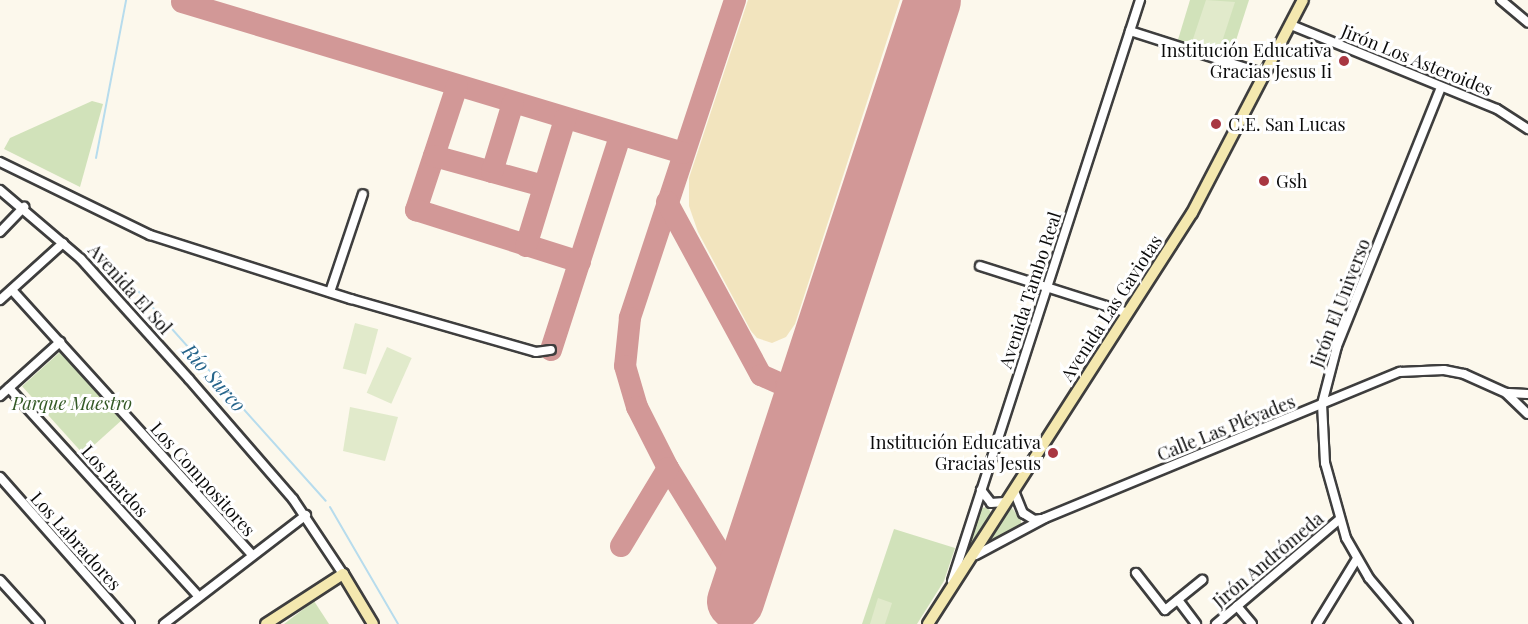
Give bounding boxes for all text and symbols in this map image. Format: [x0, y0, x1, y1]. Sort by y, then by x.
street label: Jirón Los Asteroides [1338, 20, 1496, 100]
place label: Institución Educativa Gracias Jesus Ii [1161, 40, 1332, 82]
marker: Institución Educativa Gracias Jesus Ii [1337, 54, 1351, 68]
place label: C.E. San Lucas [1228, 113, 1346, 135]
marker: C.E. San Lucas [1209, 117, 1223, 131]
place label: Gsh [1276, 170, 1307, 192]
marker: Gsh [1257, 174, 1271, 188]
street label: Avenida Tambo Real [994, 209, 1066, 371]
street label: Avenida Las Gaviotas [1056, 231, 1166, 385]
street label: Jirón El Universo [1306, 236, 1374, 370]
street label: Avenida El Sol [84, 239, 176, 339]
water label: Río Surco [178, 338, 252, 416]
street label: Calle Las Pléyades [1154, 390, 1298, 466]
park label: Parque Maestro [12, 392, 132, 414]
street label: Los Compositores [146, 418, 260, 540]
place label: Institución Educativa Gracias Jesus [870, 432, 1041, 474]
street label: Los Bardos [77, 441, 153, 521]
marker: Institución Educativa Gracias Jesus [1046, 446, 1060, 460]
street label: Los Labradores [26, 487, 126, 595]
street label: Jirón Andrómeda [1208, 507, 1328, 613]

